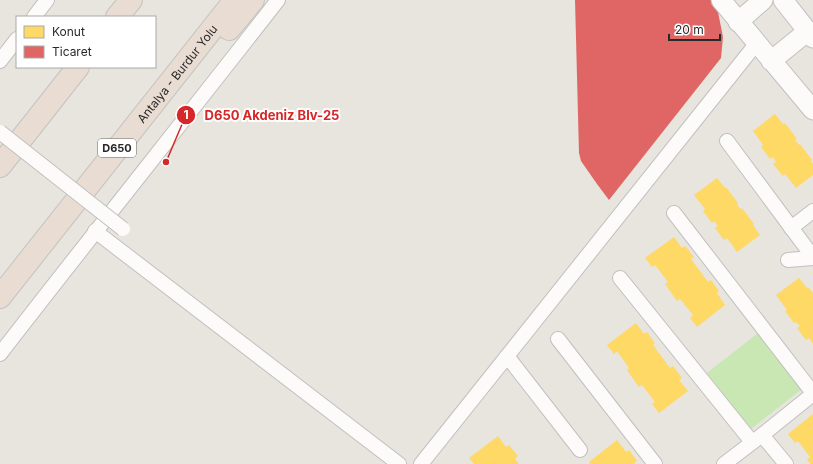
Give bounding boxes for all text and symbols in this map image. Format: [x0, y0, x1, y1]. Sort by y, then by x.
legend [16, 16, 156, 68]
scale bar [669, 16, 720, 42]
street label: Antalya - Burdur Yolu [133, 21, 220, 126]
text: 20 m [675, 22, 704, 37]
text: Konut [52, 24, 85, 39]
text: Ticaret [52, 44, 92, 59]
callout: D650 Akdeniz Blv-25 [176, 103, 347, 128]
text: 1 [183, 107, 189, 122]
text: D650 Akdeniz Blv-25 [205, 107, 339, 123]
road number: D650 [98, 139, 136, 157]

